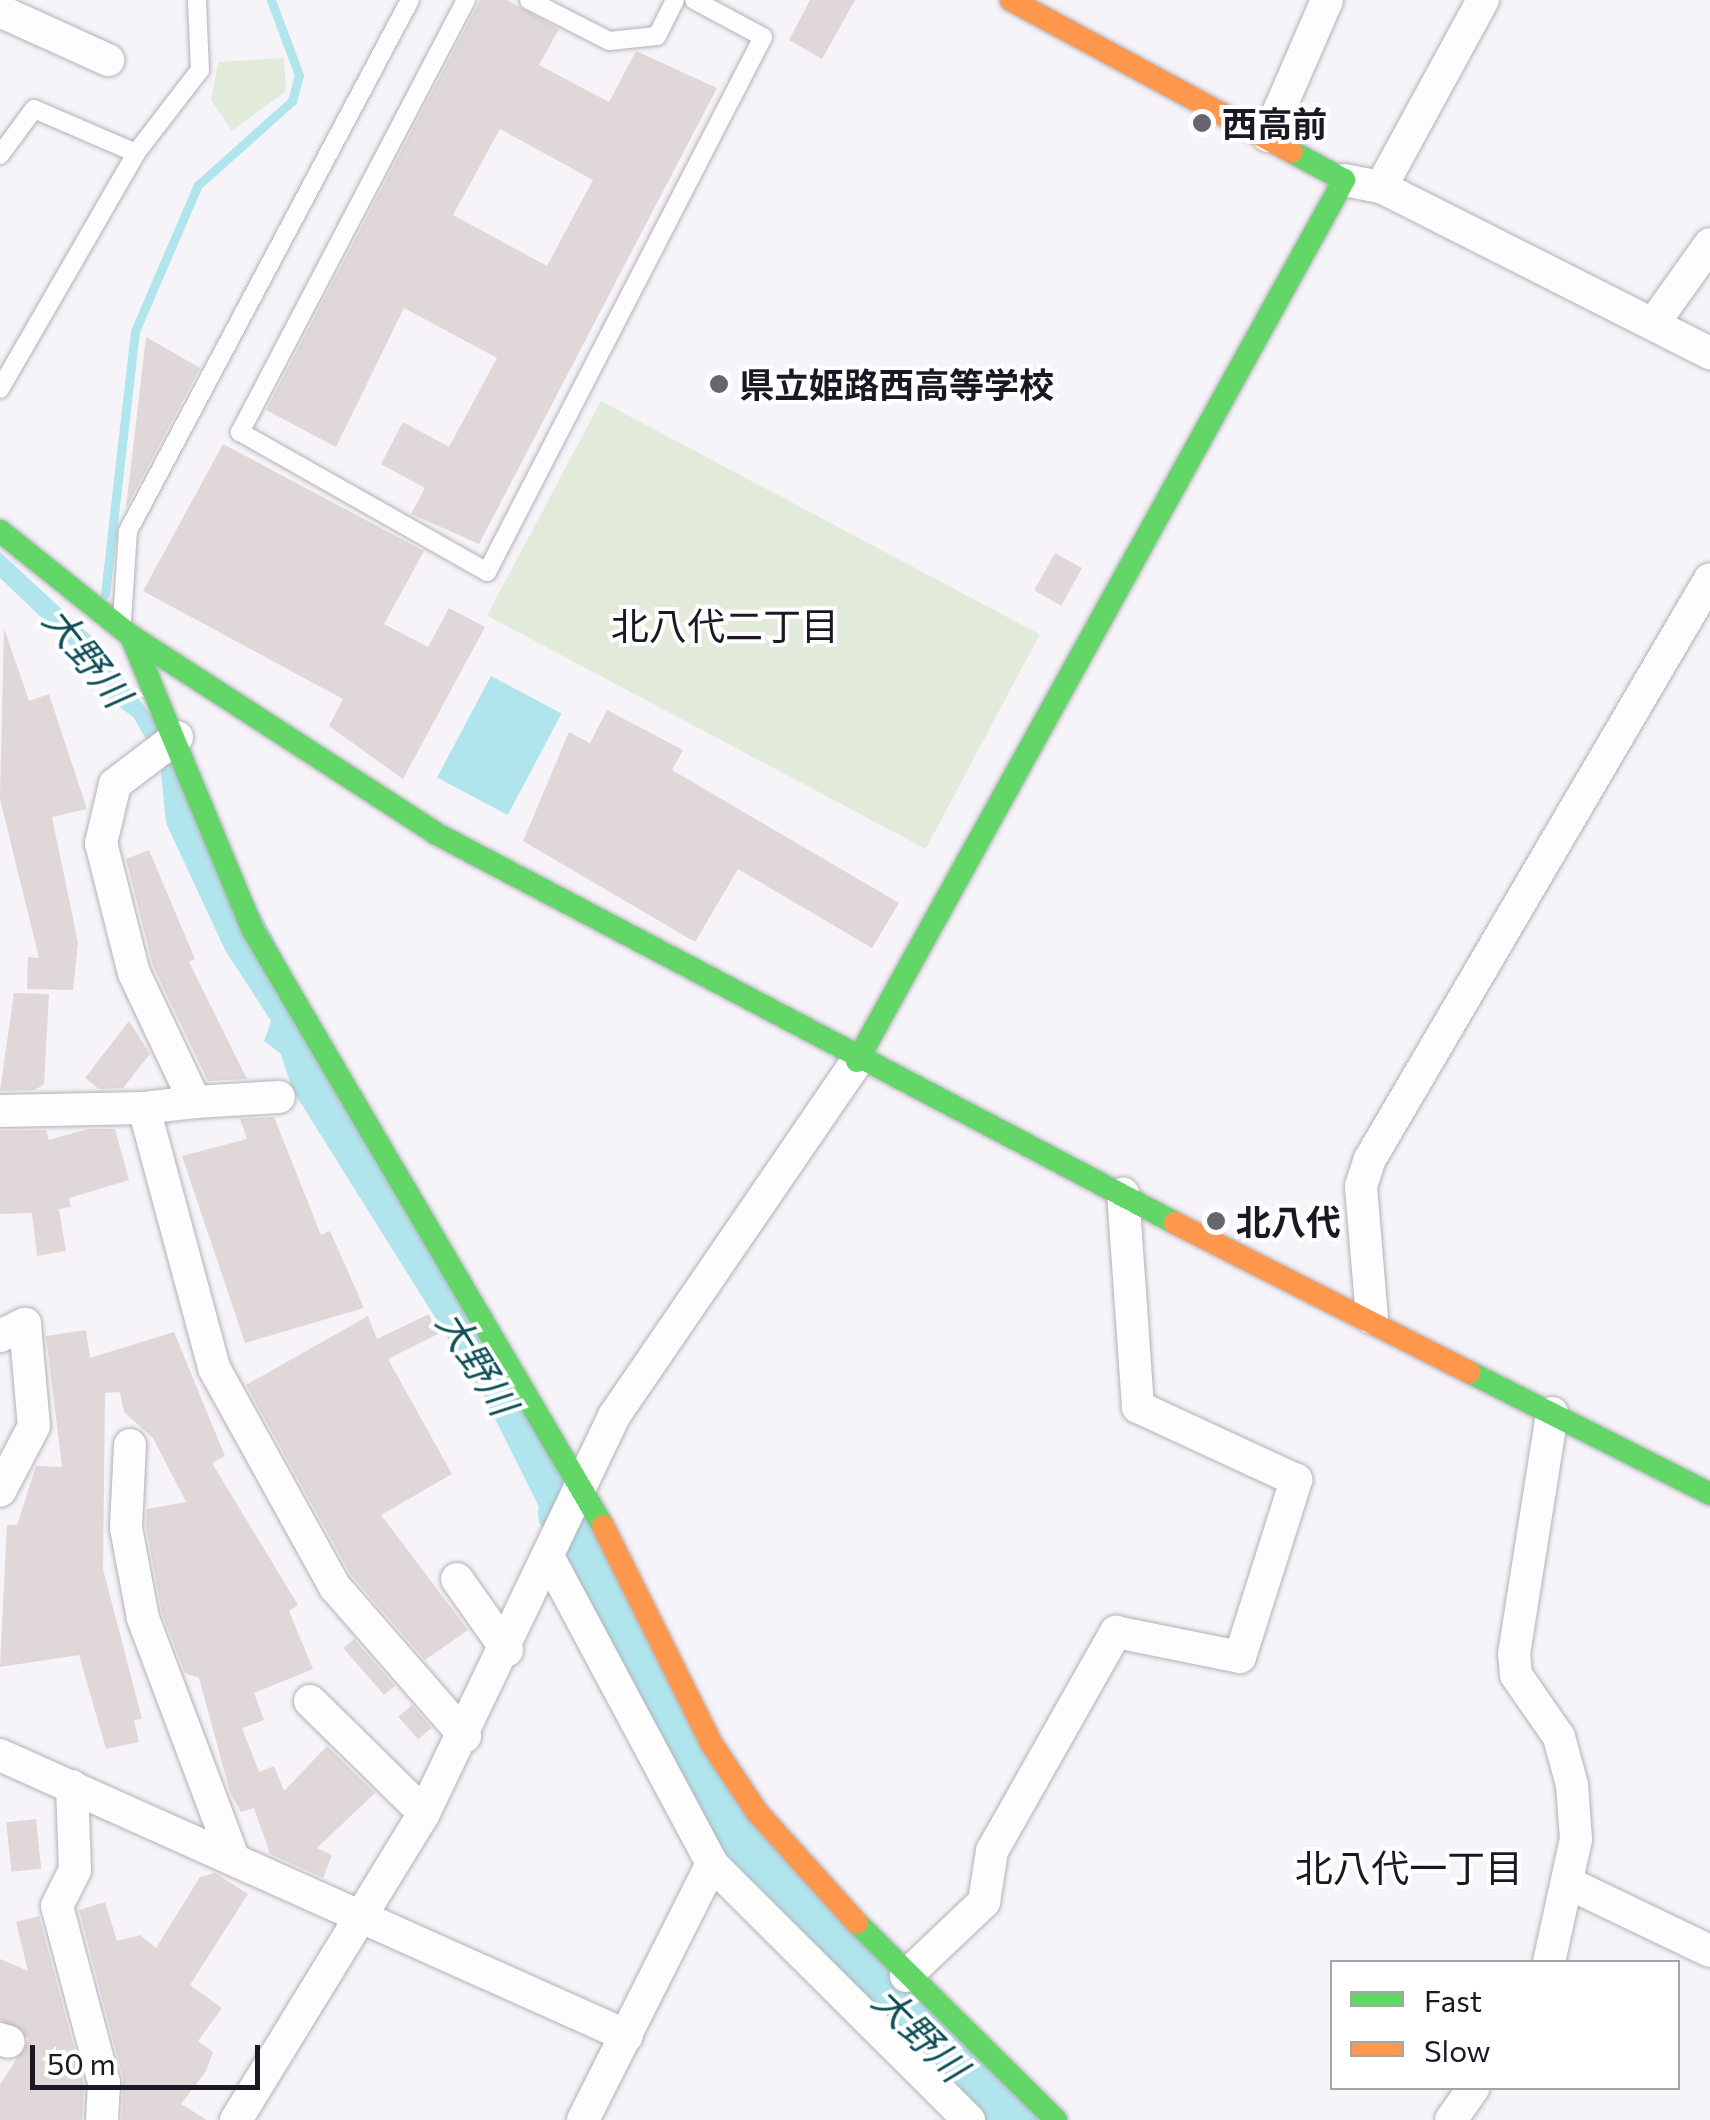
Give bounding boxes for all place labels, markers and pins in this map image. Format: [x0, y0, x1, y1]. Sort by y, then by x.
place label: 西高前 [1222, 102, 1327, 144]
marker: 西高前 [1191, 112, 1213, 134]
place label: 県立姫路西高等学校 [739, 363, 1054, 405]
marker: 県立姫路西高等学校 [708, 373, 730, 395]
place label: 北八代 [1236, 1200, 1341, 1242]
marker: 北八代 [1205, 1210, 1227, 1232]

